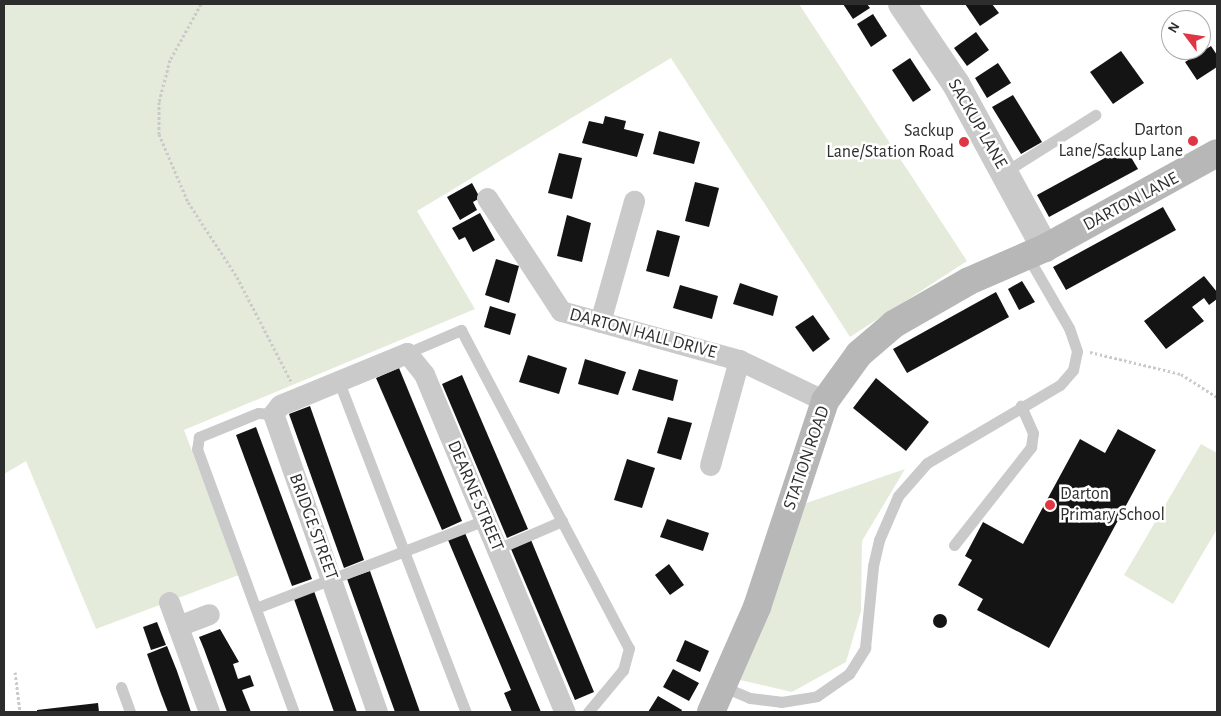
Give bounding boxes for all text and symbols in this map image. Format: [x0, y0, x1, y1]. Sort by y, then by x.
north arrow [1161, 10, 1211, 60]
text: N [1165, 20, 1183, 36]
street label: SACKUP LANE [943, 75, 1011, 173]
place label: Darton Lane/Sackup Lane [1059, 120, 1183, 162]
place label: Sackup Lane/Station Road [826, 121, 954, 163]
marker: Darton Lane/Sackup Lane [1187, 135, 1199, 147]
marker: Sackup Lane/Station Road [958, 136, 970, 148]
street label: DARTON LANE [1080, 168, 1182, 236]
street label: DARTON HALL DRIVE [567, 304, 719, 364]
street label: STATION ROAD [779, 403, 835, 513]
street label: DEARNE STREET [442, 438, 508, 554]
street label: BRIDGE STREET [284, 471, 342, 583]
place label: Darton Primary School [1060, 484, 1165, 526]
marker: Darton Primary School [1044, 499, 1056, 511]

